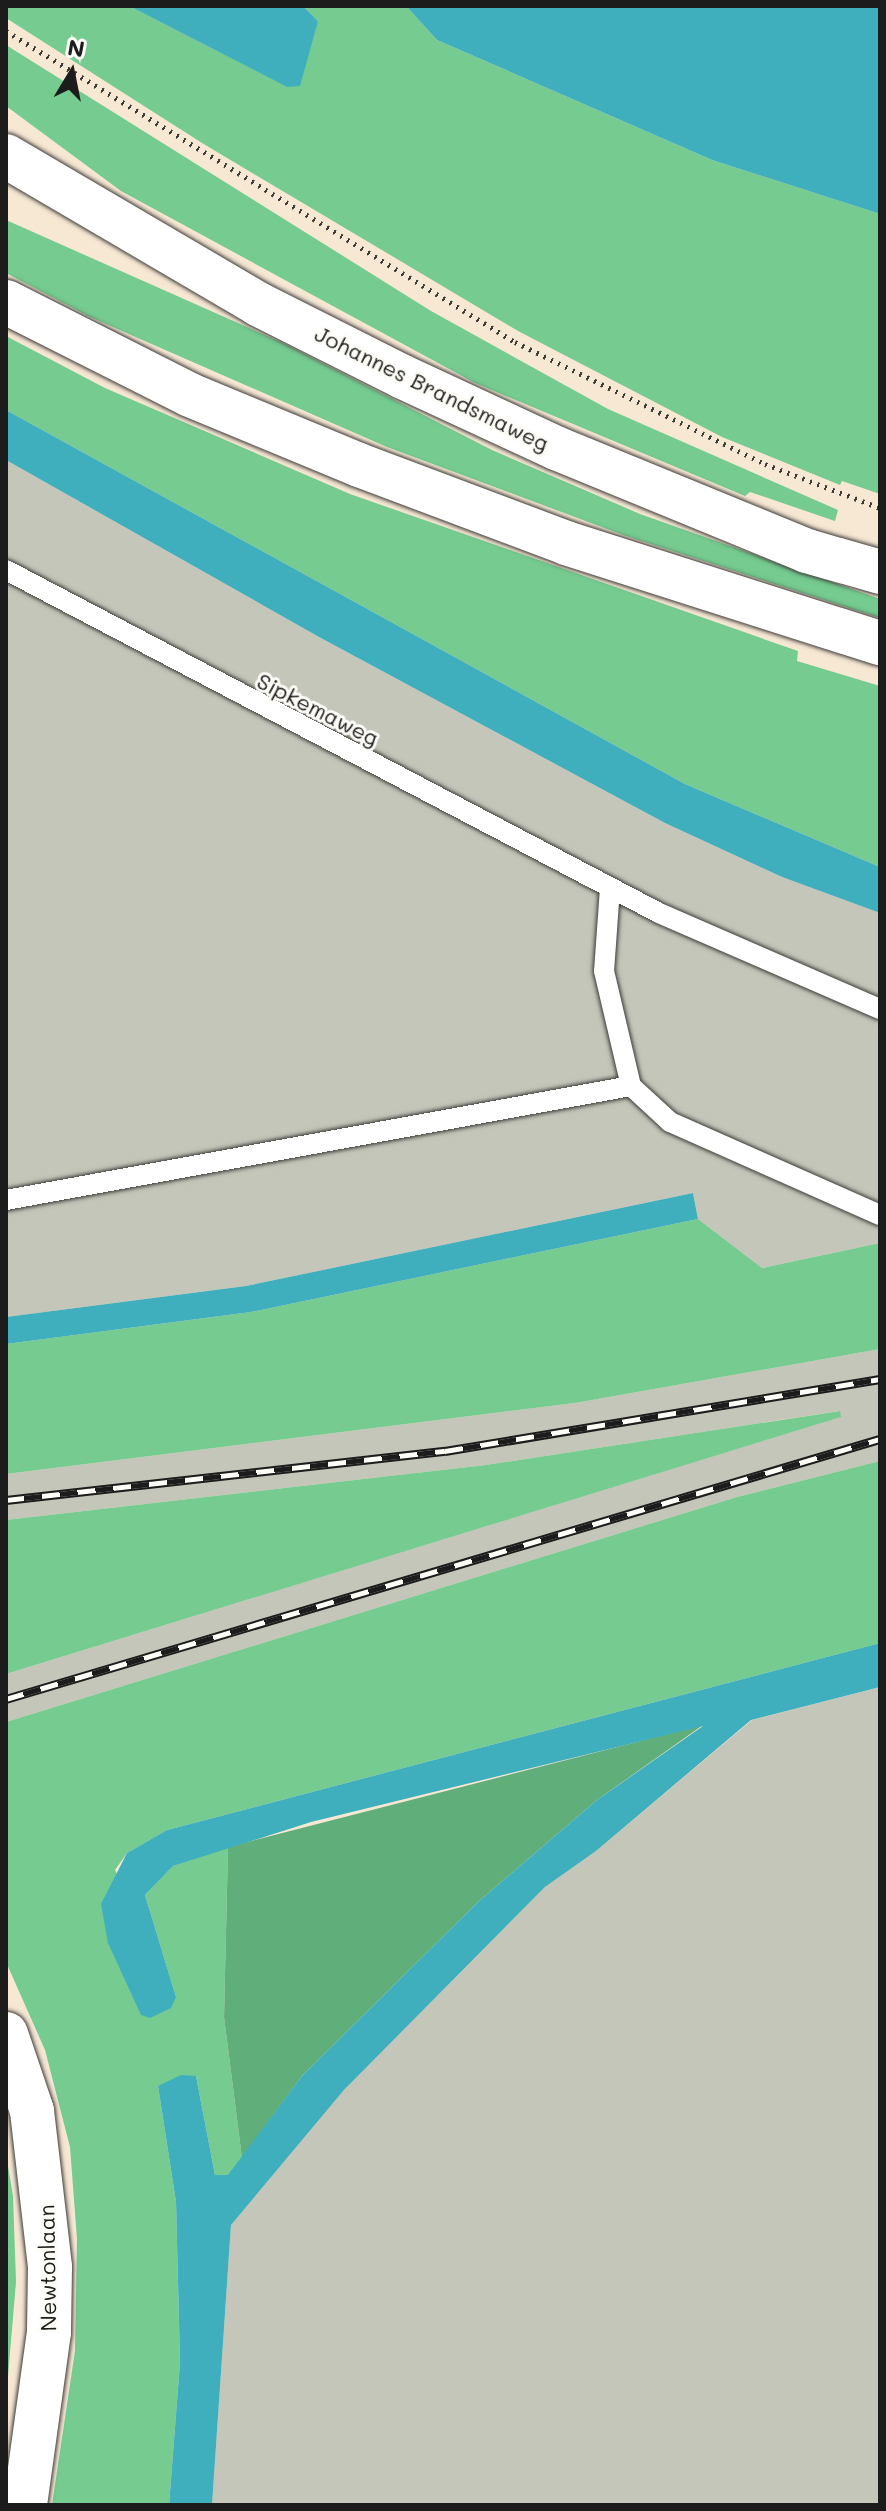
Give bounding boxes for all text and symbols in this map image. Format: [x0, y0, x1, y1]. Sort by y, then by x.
north arrow [32, 32, 112, 112]
text: N [66, 32, 87, 64]
street label: Johannes Brandsmaweg [311, 320, 553, 456]
street label: Sipkemaweg [253, 667, 383, 751]
street label: Newtonlaan [33, 2204, 61, 2332]

